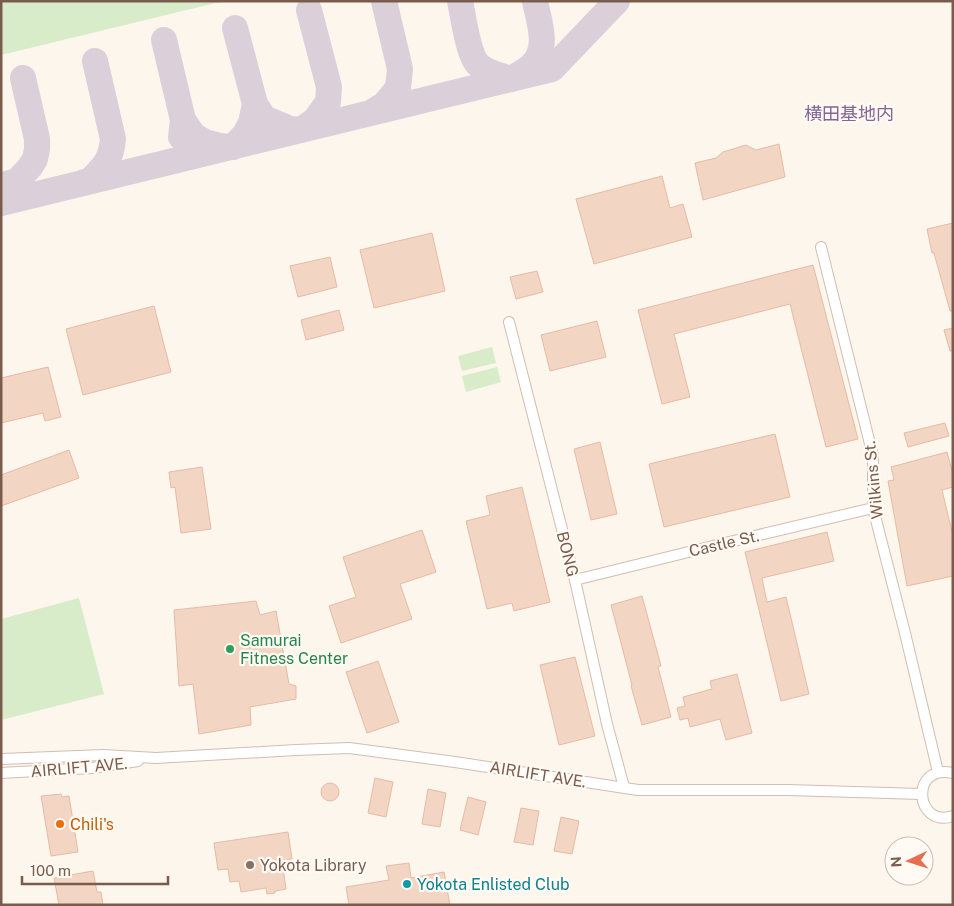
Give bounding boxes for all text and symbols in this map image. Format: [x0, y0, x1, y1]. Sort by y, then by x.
district label: 横田基地内 [804, 103, 894, 124]
street label: Wilkins St. [860, 440, 887, 520]
street label: Castle St. [687, 526, 761, 561]
street label: BONG [553, 529, 582, 579]
place label: Samurai Fitness Center [240, 631, 348, 668]
marker: Samurai Fitness Center [224, 643, 236, 655]
street label: AIRLIFT AVE. [30, 754, 128, 781]
street label: AIRLIFT AVE. [488, 758, 587, 791]
place label: Chili's [70, 815, 114, 834]
marker: Chili's [54, 818, 66, 830]
north arrow [884, 836, 934, 886]
scale bar [22, 854, 169, 886]
place label: Yokota Library [260, 856, 367, 875]
text: N [888, 856, 904, 868]
marker: Yokota Library [244, 859, 256, 871]
text: 100 m [30, 862, 71, 879]
place label: Yokota Enlisted Club [417, 875, 570, 894]
marker: Yokota Enlisted Club [401, 878, 413, 890]

